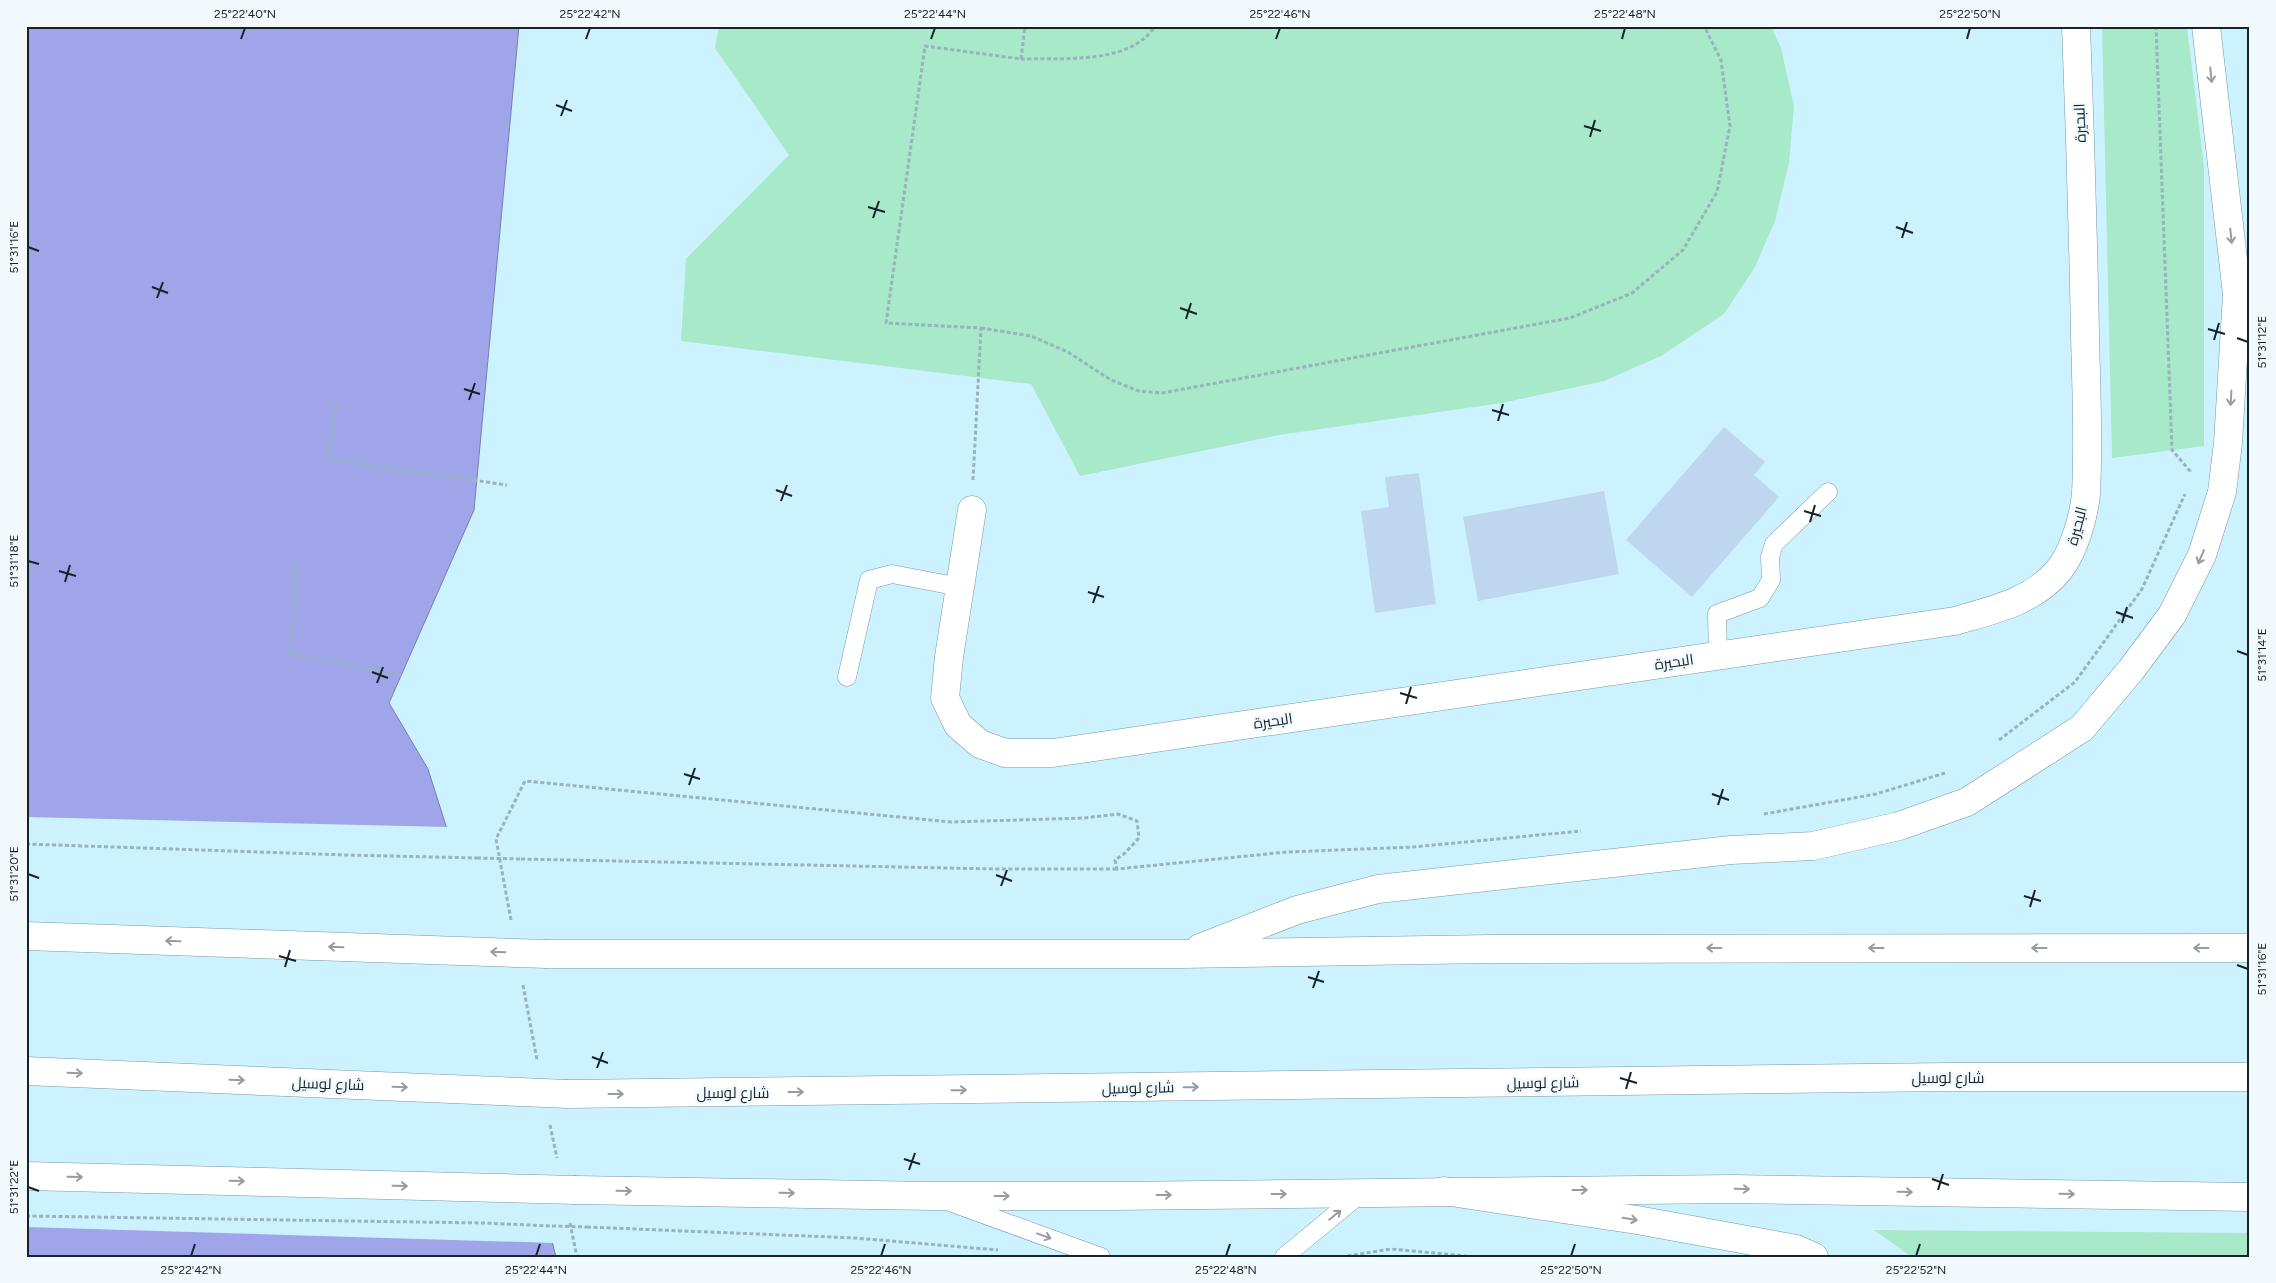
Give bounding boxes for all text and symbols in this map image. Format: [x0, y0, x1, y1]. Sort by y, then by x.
text: 25°22'40"N [214, 7, 276, 21]
text: 25°22'42"N [559, 7, 621, 21]
text: 25°22'44"N [904, 7, 966, 21]
text: 25°22'46"N [1249, 7, 1311, 21]
text: 25°22'48"N [1594, 7, 1656, 21]
text: 25°22'50"N [1939, 7, 2001, 21]
one-way arrow [2207, 66, 2216, 82]
street label: البحيرة [2070, 103, 2090, 143]
text: 51°31'16"E [7, 221, 21, 273]
one-way arrow [2226, 228, 2236, 244]
text: 51°31'12"E [2255, 316, 2269, 368]
one-way arrow [2226, 390, 2235, 406]
street label: البحيرة [2063, 505, 2091, 547]
text: 51°31'18"E [7, 534, 21, 588]
one-way arrow [2196, 549, 2205, 564]
text: 51°31'14"E [2255, 628, 2269, 682]
street label: البحيرة [1653, 650, 1695, 674]
street label: البحيرة [1252, 709, 1294, 733]
text: 51°31'20"E [7, 846, 21, 902]
one-way arrow [165, 937, 181, 946]
one-way arrow [328, 942, 344, 952]
one-way arrow [1706, 943, 1722, 953]
one-way arrow [1868, 943, 1884, 953]
one-way arrow [2031, 943, 2047, 953]
one-way arrow [2193, 943, 2210, 953]
text: 51°31'16"E [2255, 943, 2269, 995]
one-way arrow [490, 948, 506, 957]
one-way arrow [67, 1069, 83, 1078]
street label: شارع لوسيل [1912, 1069, 1984, 1089]
street label: شارع لوسيل [1506, 1073, 1580, 1095]
street label: شارع لوسيل [291, 1074, 365, 1096]
one-way arrow [229, 1076, 245, 1085]
street label: شارع لوسيل [1101, 1078, 1175, 1100]
one-way arrow [391, 1082, 407, 1092]
one-way arrow [1183, 1082, 1199, 1092]
street label: شارع لوسيل [697, 1084, 769, 1104]
one-way arrow [950, 1085, 967, 1095]
one-way arrow [788, 1087, 804, 1097]
one-way arrow [608, 1089, 624, 1099]
text: 51°31'22"E [7, 1160, 21, 1214]
one-way arrow [66, 1172, 83, 1182]
one-way arrow [229, 1177, 245, 1186]
one-way arrow [392, 1181, 408, 1190]
one-way arrow [1734, 1184, 1750, 1194]
one-way arrow [1572, 1185, 1588, 1195]
one-way arrow [616, 1186, 632, 1196]
one-way arrow [1896, 1187, 1913, 1197]
one-way arrow [779, 1189, 795, 1198]
one-way arrow [1270, 1189, 1287, 1199]
one-way arrow [2059, 1189, 2075, 1199]
one-way arrow [1156, 1190, 1172, 1200]
one-way arrow [994, 1191, 1010, 1201]
one-way arrow [1328, 1209, 1341, 1220]
one-way arrow [1622, 1215, 1638, 1225]
one-way arrow [1036, 1232, 1052, 1241]
text: 25°22'42"N [160, 1263, 222, 1277]
text: 25°22'44"N [505, 1263, 567, 1277]
text: 25°22'46"N [850, 1263, 912, 1277]
text: 25°22'48"N [1195, 1263, 1257, 1277]
text: 25°22'50"N [1540, 1263, 1602, 1277]
text: 25°22'52"N [1886, 1263, 1946, 1277]

